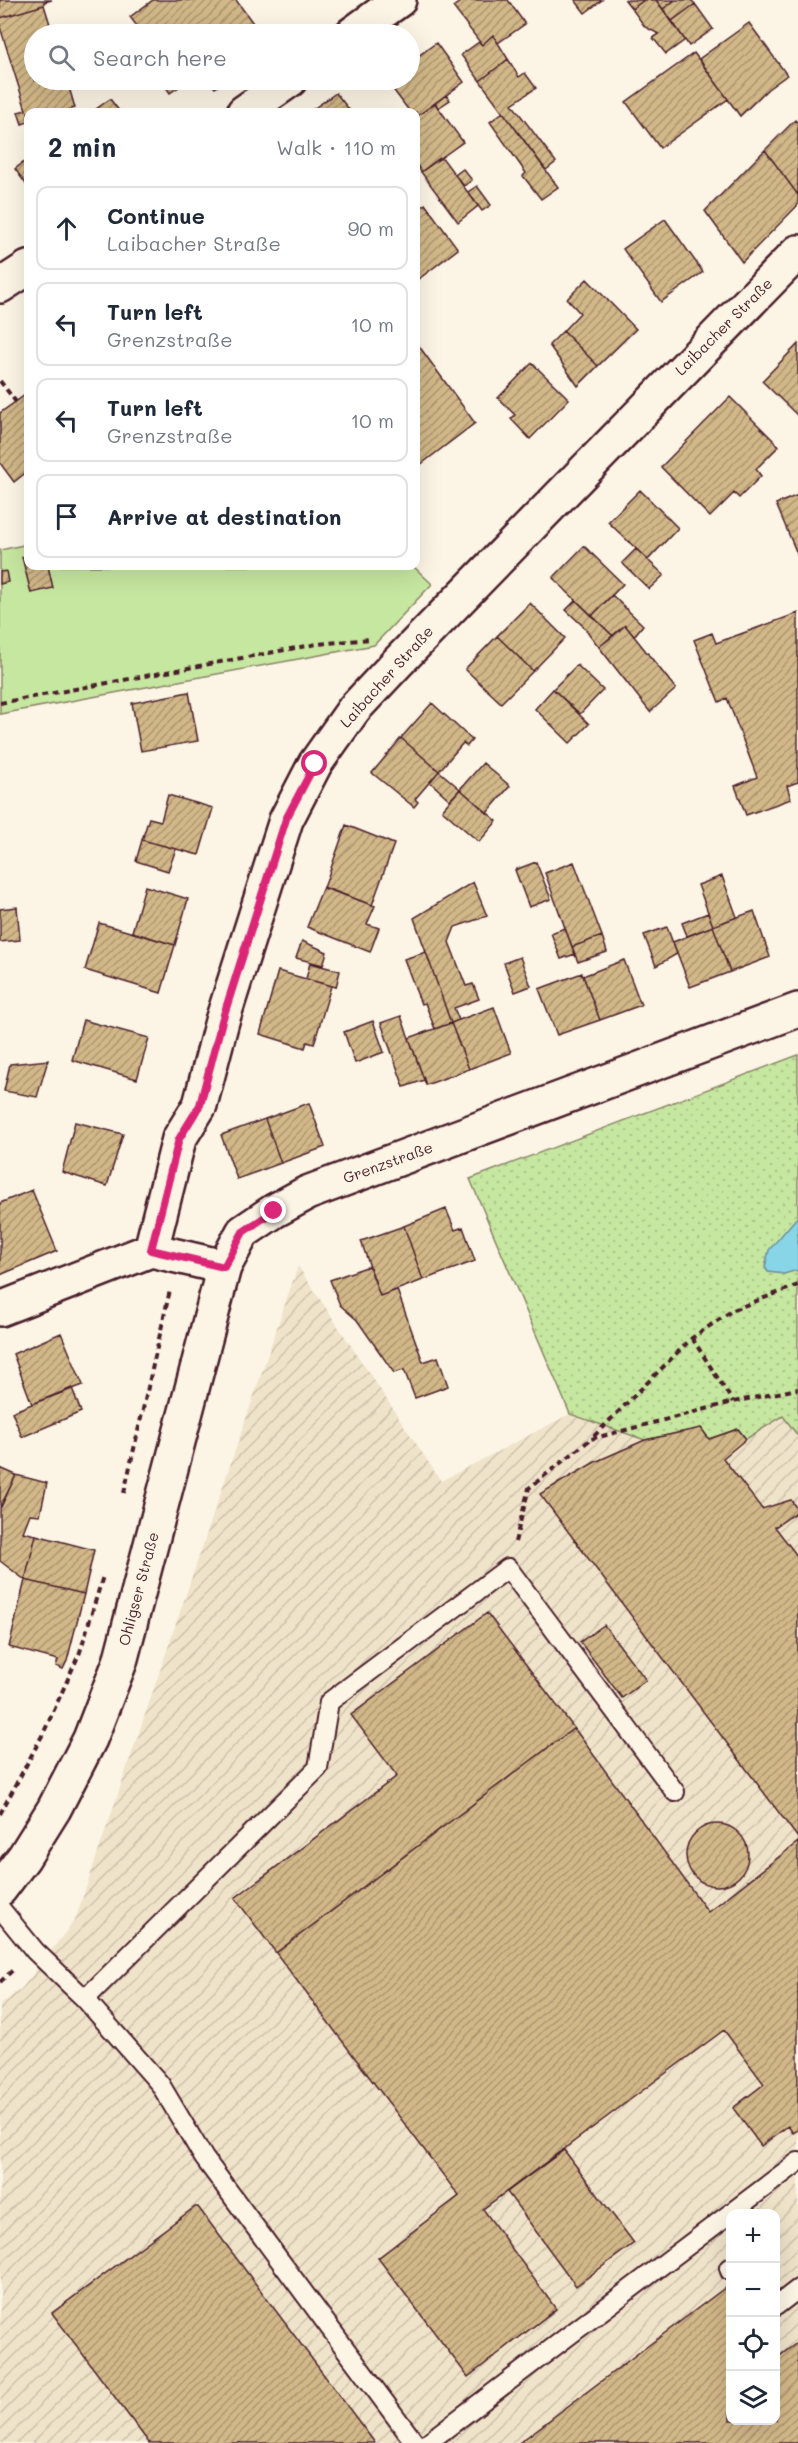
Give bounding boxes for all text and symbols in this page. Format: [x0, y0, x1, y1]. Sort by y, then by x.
search box [24, 24, 420, 90]
icon: search [45, 41, 78, 74]
text: Search here [93, 43, 227, 72]
text: 2 min [48, 130, 116, 164]
text: Walk · 110 m [276, 134, 396, 160]
text: Continue [107, 201, 205, 230]
icon: ahead [50, 212, 83, 245]
text: 90 m [348, 215, 394, 241]
text: Laibacher Straße [107, 230, 281, 256]
street label: Laibacher Straße [670, 273, 776, 379]
text: Turn left [107, 297, 203, 326]
icon: left [50, 308, 83, 341]
text: 10 m [350, 311, 394, 337]
text: Grenzstraße [107, 326, 233, 352]
text: Turn left [107, 393, 203, 422]
icon: left [50, 404, 83, 437]
text: 10 m [350, 407, 394, 433]
text: Grenzstraße [107, 422, 233, 448]
icon: arrive [50, 500, 83, 533]
text: Arrive at destination [107, 502, 342, 531]
street label: Laibacher Straße [335, 621, 437, 731]
route start [301, 750, 327, 776]
street label: Grenzstraße [340, 1137, 435, 1188]
route end [260, 1197, 286, 1223]
street label: Ohligser Straße [113, 1530, 163, 1648]
map controls [726, 2209, 780, 2425]
button: + [726, 2209, 780, 2263]
button: − [726, 2263, 780, 2317]
button: locate [726, 2317, 780, 2371]
button: layers [726, 2371, 780, 2425]

